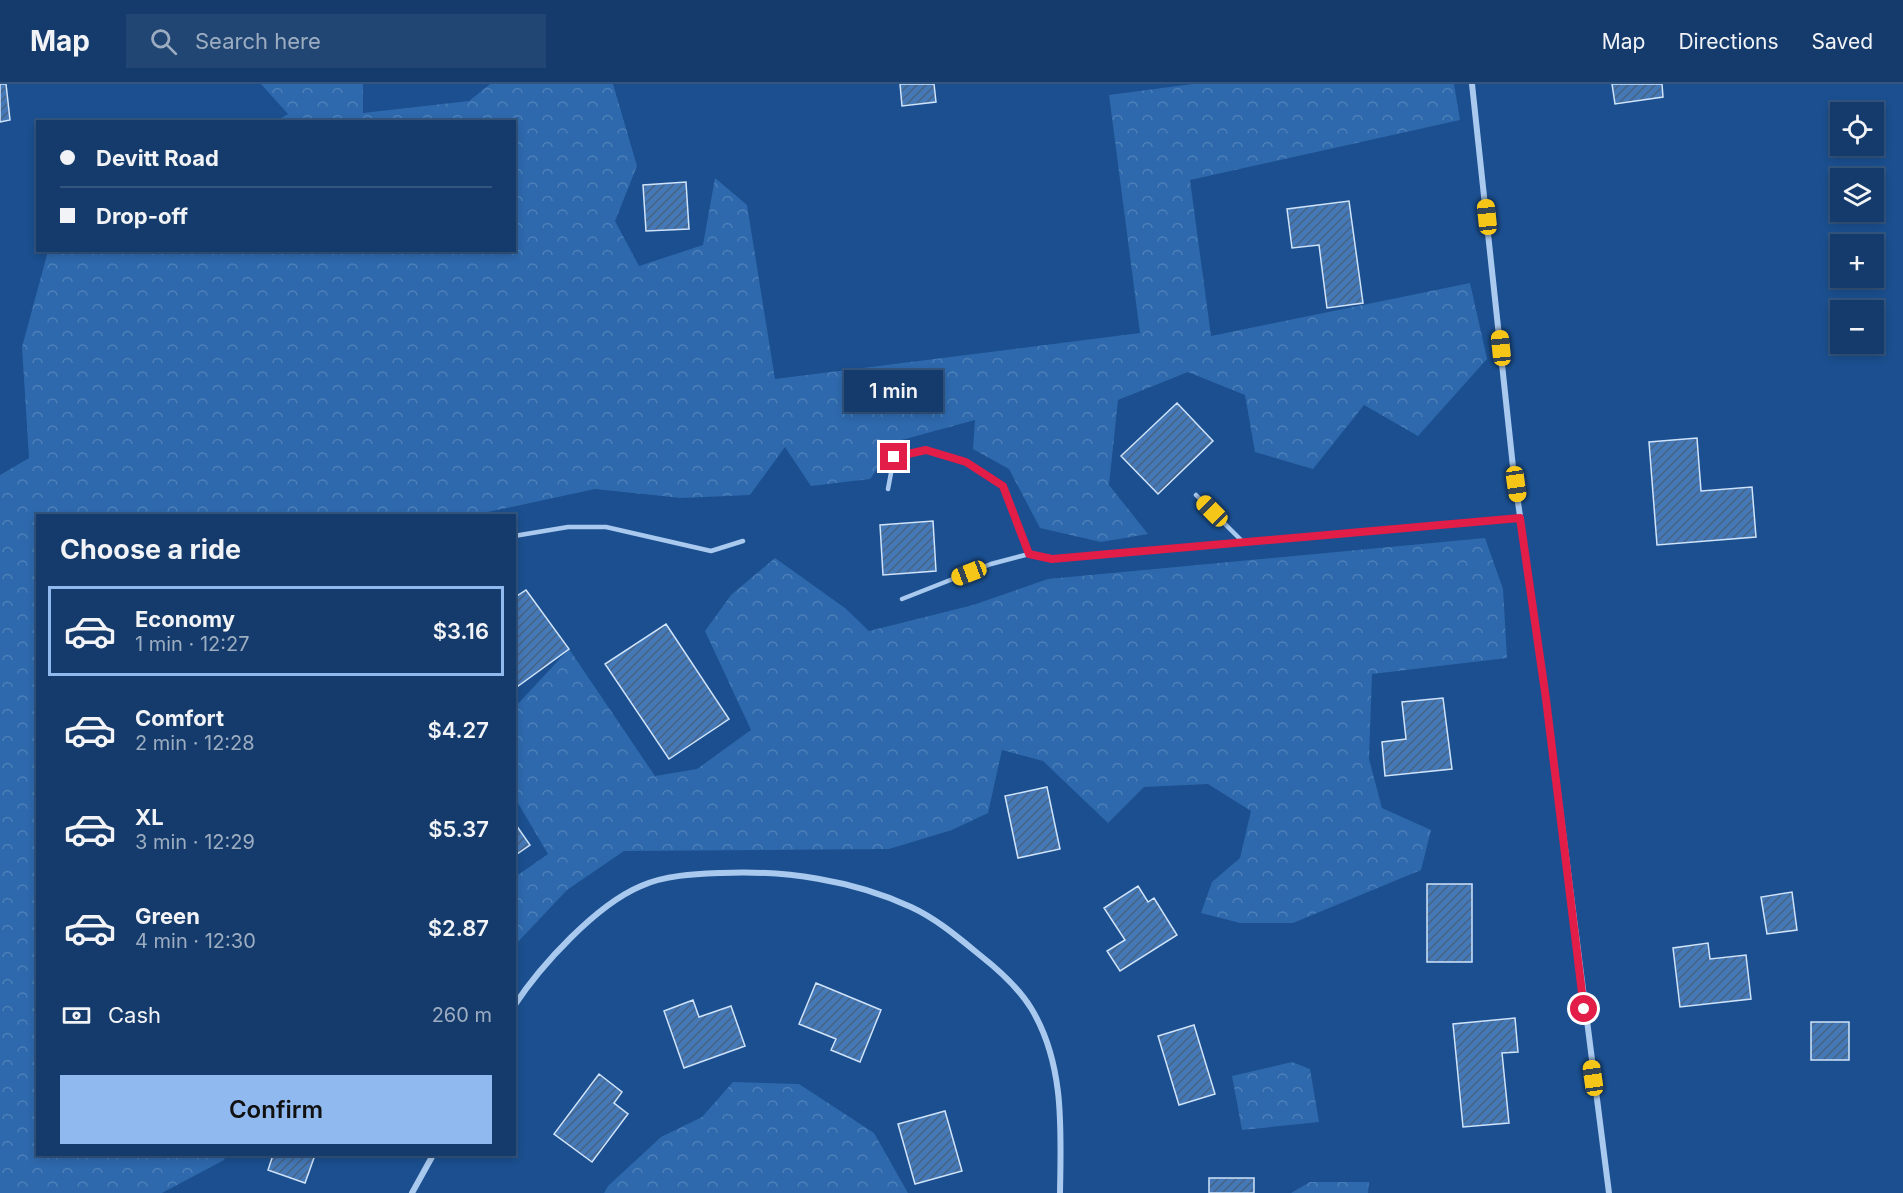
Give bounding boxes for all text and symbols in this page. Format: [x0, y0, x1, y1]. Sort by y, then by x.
search box [126, 14, 546, 68]
text: Map [30, 24, 90, 58]
icon: search [147, 25, 180, 58]
text: Search here [195, 28, 321, 54]
text: Map [1602, 29, 1645, 54]
text: Directions [1678, 29, 1779, 54]
text: Saved [1812, 29, 1873, 54]
map controls [1830, 102, 1884, 354]
button: locate [1830, 102, 1884, 156]
text: Devitt Road [96, 145, 219, 171]
button: layers [1830, 168, 1884, 222]
car [1476, 198, 1498, 236]
text: Drop-off [96, 203, 188, 229]
button: + [1830, 234, 1884, 288]
button: − [1830, 300, 1884, 354]
car [1490, 329, 1512, 367]
callout: 1 min [844, 370, 944, 412]
text: 1 min [869, 379, 918, 403]
route end [880, 443, 907, 470]
car [1505, 465, 1527, 503]
car [1193, 492, 1231, 530]
text: Choose a ride [60, 533, 241, 566]
car [949, 558, 989, 588]
icon: car [63, 604, 117, 658]
text: Economy [135, 606, 235, 632]
text: $3.16 [433, 618, 489, 644]
text: 1 min · 12:27 [135, 632, 250, 656]
icon: car [63, 703, 117, 757]
text: Comfort [135, 705, 224, 731]
text: $4.27 [427, 717, 489, 743]
text: 2 min · 12:28 [135, 731, 255, 755]
icon: car [63, 802, 117, 856]
text: XL [135, 804, 164, 830]
text: $5.37 [428, 816, 489, 842]
text: 3 min · 12:29 [135, 830, 255, 854]
icon: car [63, 901, 117, 955]
text: Green [135, 903, 200, 929]
text: $2.87 [428, 915, 489, 941]
text: 4 min · 12:30 [135, 929, 256, 953]
route start [1570, 995, 1597, 1022]
icon: cash [60, 999, 93, 1032]
text: Cash [108, 1002, 161, 1028]
text: 260 m [432, 1003, 492, 1027]
car [1582, 1059, 1604, 1097]
button: Confirm [60, 1075, 492, 1144]

